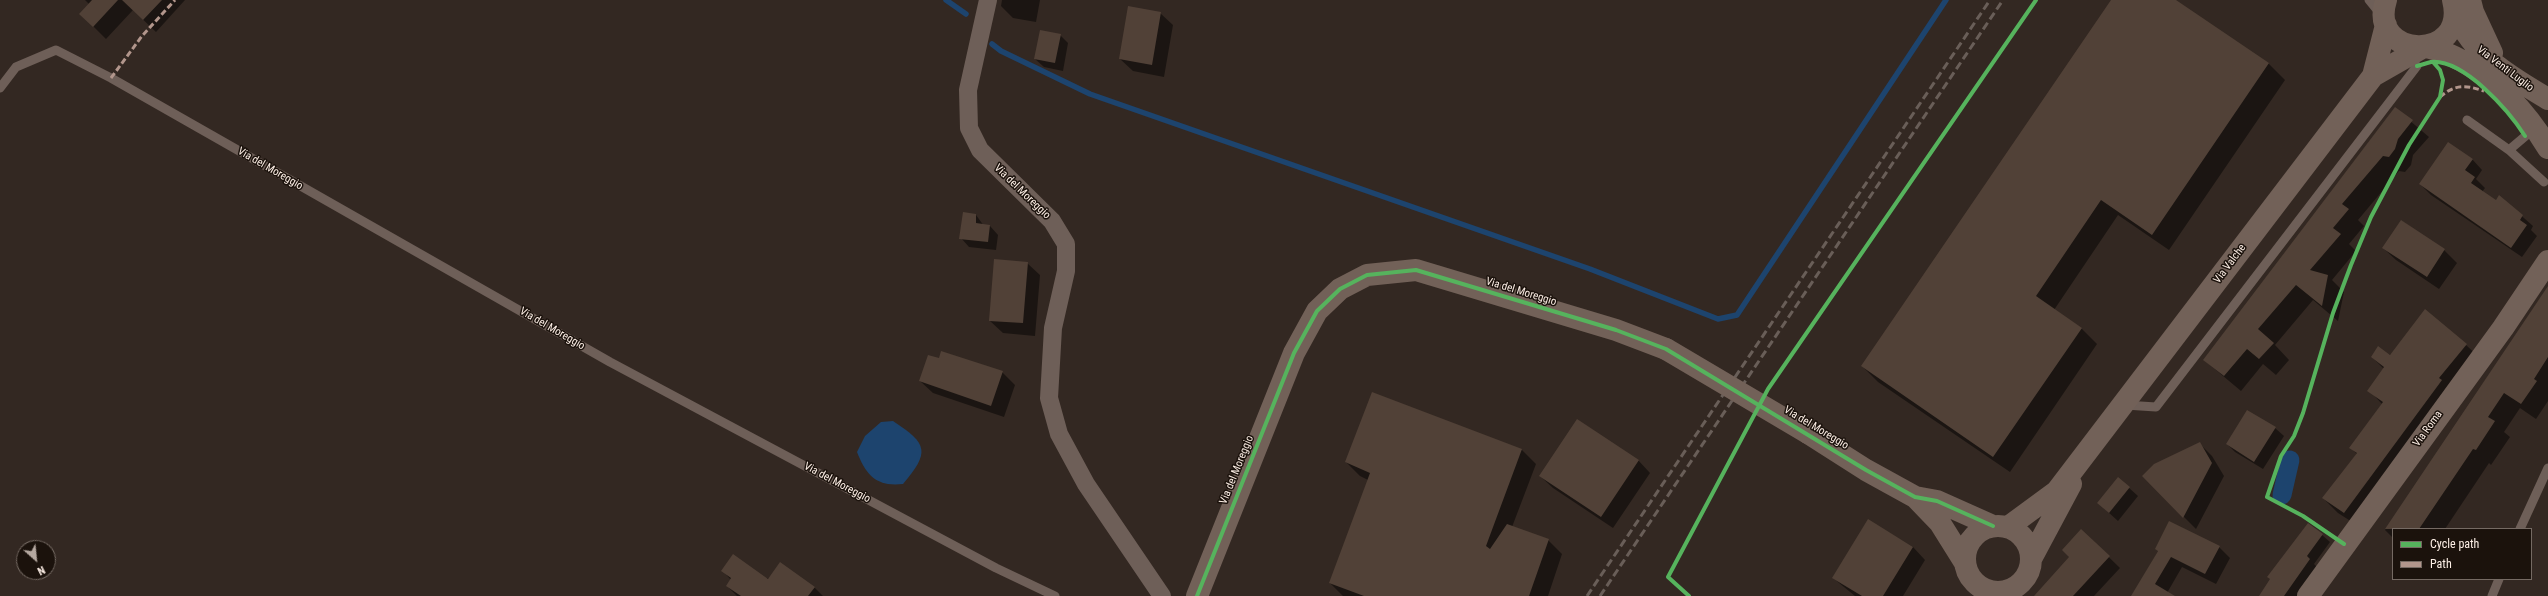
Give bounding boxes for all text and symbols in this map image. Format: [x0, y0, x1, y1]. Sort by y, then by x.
street label: Via Venti Luglio [2474, 43, 2536, 95]
street label: Via del Moreggio [235, 145, 305, 193]
street label: Via del Moreggio [991, 162, 1053, 222]
street label: Via Valche [2211, 242, 2249, 286]
street label: Via del Moreggio [1484, 275, 1558, 309]
street label: Via del Moreggio [517, 305, 587, 353]
street label: Via del Moreggio [1781, 403, 1851, 453]
street label: Via Roma [2410, 408, 2446, 450]
street label: Via del Moreggio [1217, 434, 1257, 506]
street label: Via del Moreggio [802, 460, 872, 506]
legend [2392, 528, 2532, 580]
text: Cycle path [2430, 537, 2479, 551]
north arrow [16, 540, 56, 580]
text: Path [2430, 557, 2452, 571]
text: N [35, 563, 47, 578]

